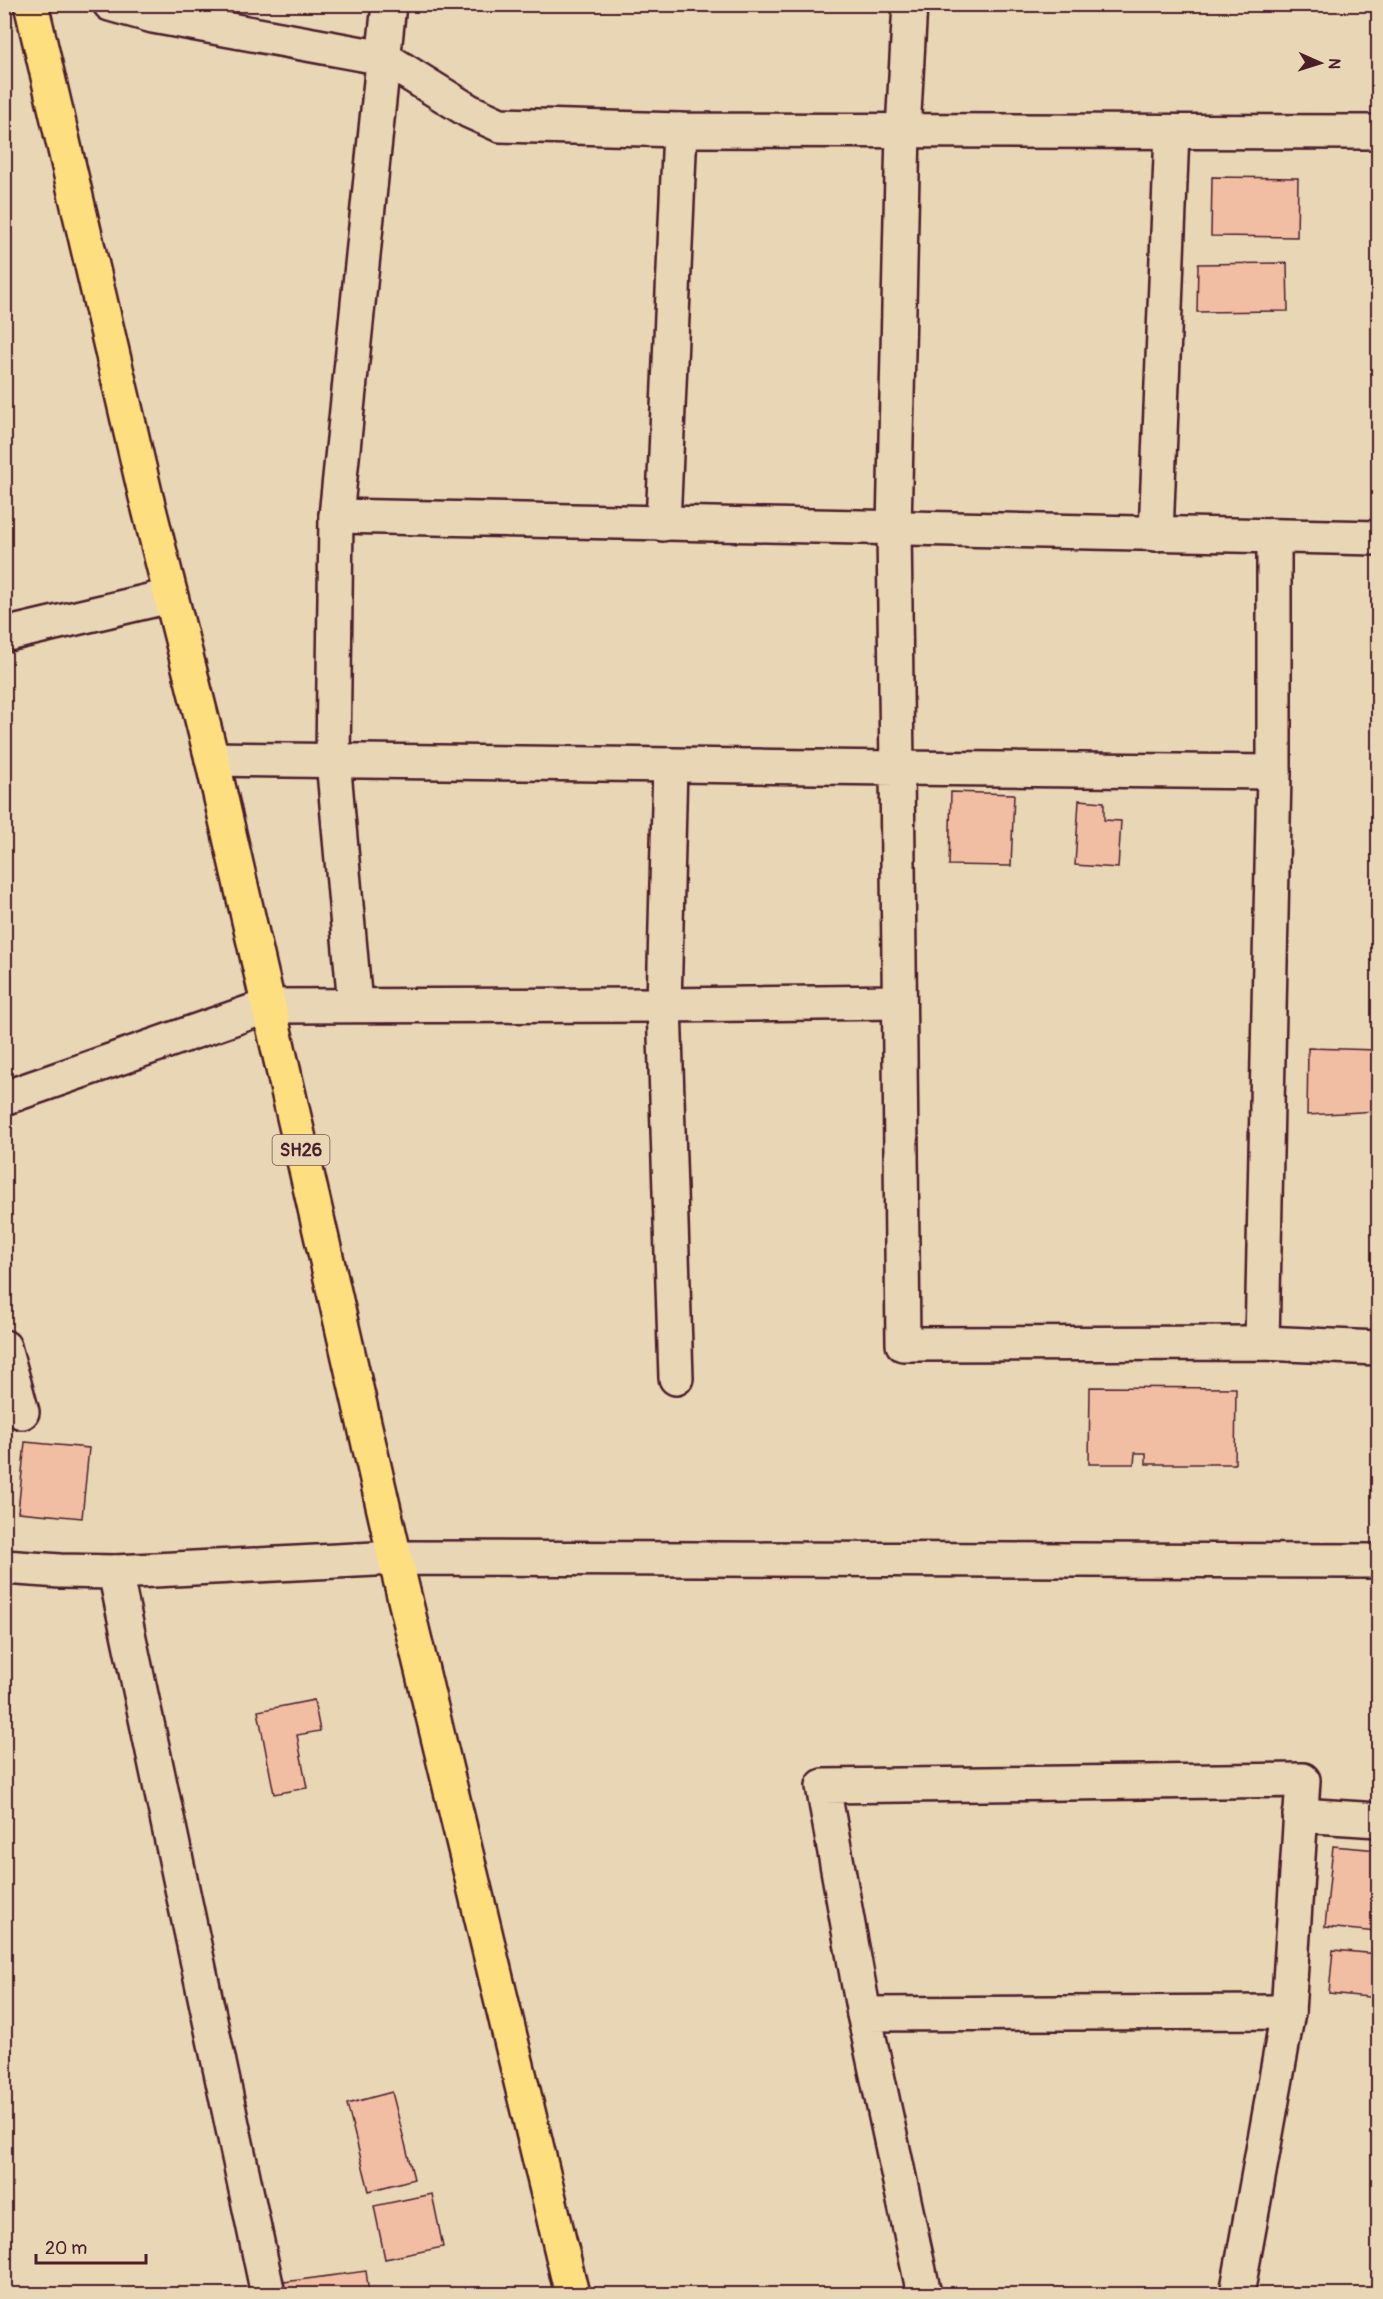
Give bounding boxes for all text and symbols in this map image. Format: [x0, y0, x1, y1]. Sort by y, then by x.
north arrow [1290, 33, 1350, 93]
text: N [1324, 58, 1344, 70]
road number: SH26 [272, 1135, 330, 1165]
scale bar [36, 2227, 146, 2265]
text: 20 m [45, 2237, 87, 2260]

